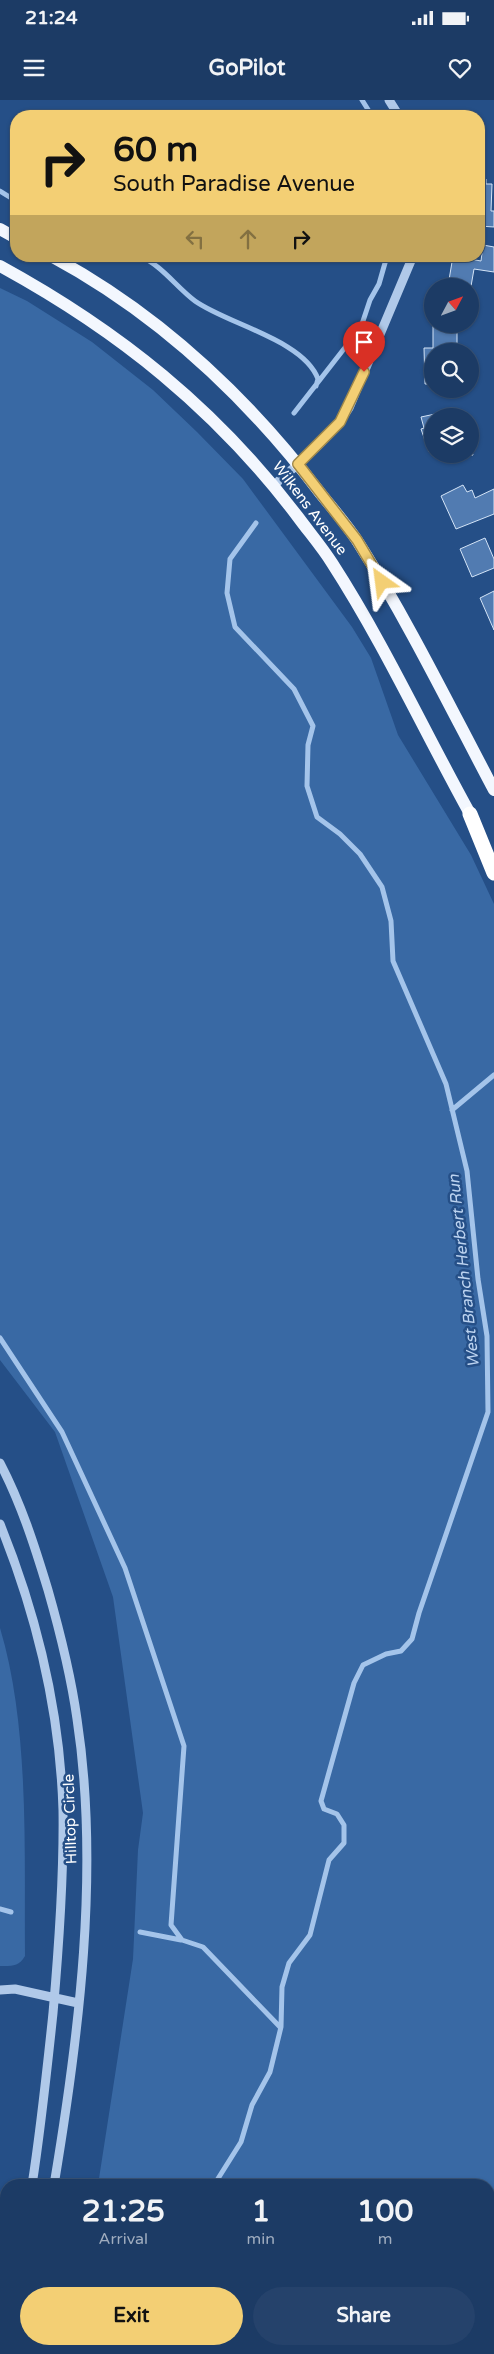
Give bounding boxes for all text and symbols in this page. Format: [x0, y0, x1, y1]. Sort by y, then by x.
text: 21:24 [25, 7, 78, 29]
icon: menu [20, 54, 48, 82]
icon: heart [446, 54, 474, 82]
text: GoPilot [209, 55, 285, 81]
text: 60 m [113, 129, 198, 171]
icon: right [30, 130, 95, 195]
text: South Paradise Avenue [113, 171, 355, 197]
icon: left [181, 225, 209, 253]
icon: ahead [234, 225, 262, 253]
icon: right [287, 225, 315, 253]
north arrow [424, 278, 479, 332]
map controls [424, 278, 479, 463]
pin [343, 321, 385, 372]
icon: arrive [350, 328, 378, 356]
button: search [424, 343, 479, 398]
button: layers [424, 408, 479, 463]
street label: Wilkens Avenue [269, 457, 351, 559]
position arrow [355, 555, 407, 607]
water label: West Branch Herbert Run [444, 1172, 484, 1369]
street label: Hilltop Circle [59, 1774, 81, 1864]
text: 21:25 [82, 2193, 165, 2230]
text: 1 [251, 2193, 270, 2230]
text: 100 [357, 2193, 413, 2230]
text: Arrival [99, 2229, 148, 2249]
text: min [247, 2229, 275, 2249]
text: m [378, 2229, 392, 2249]
button: Exit [20, 2287, 243, 2345]
button: Share [253, 2287, 475, 2345]

